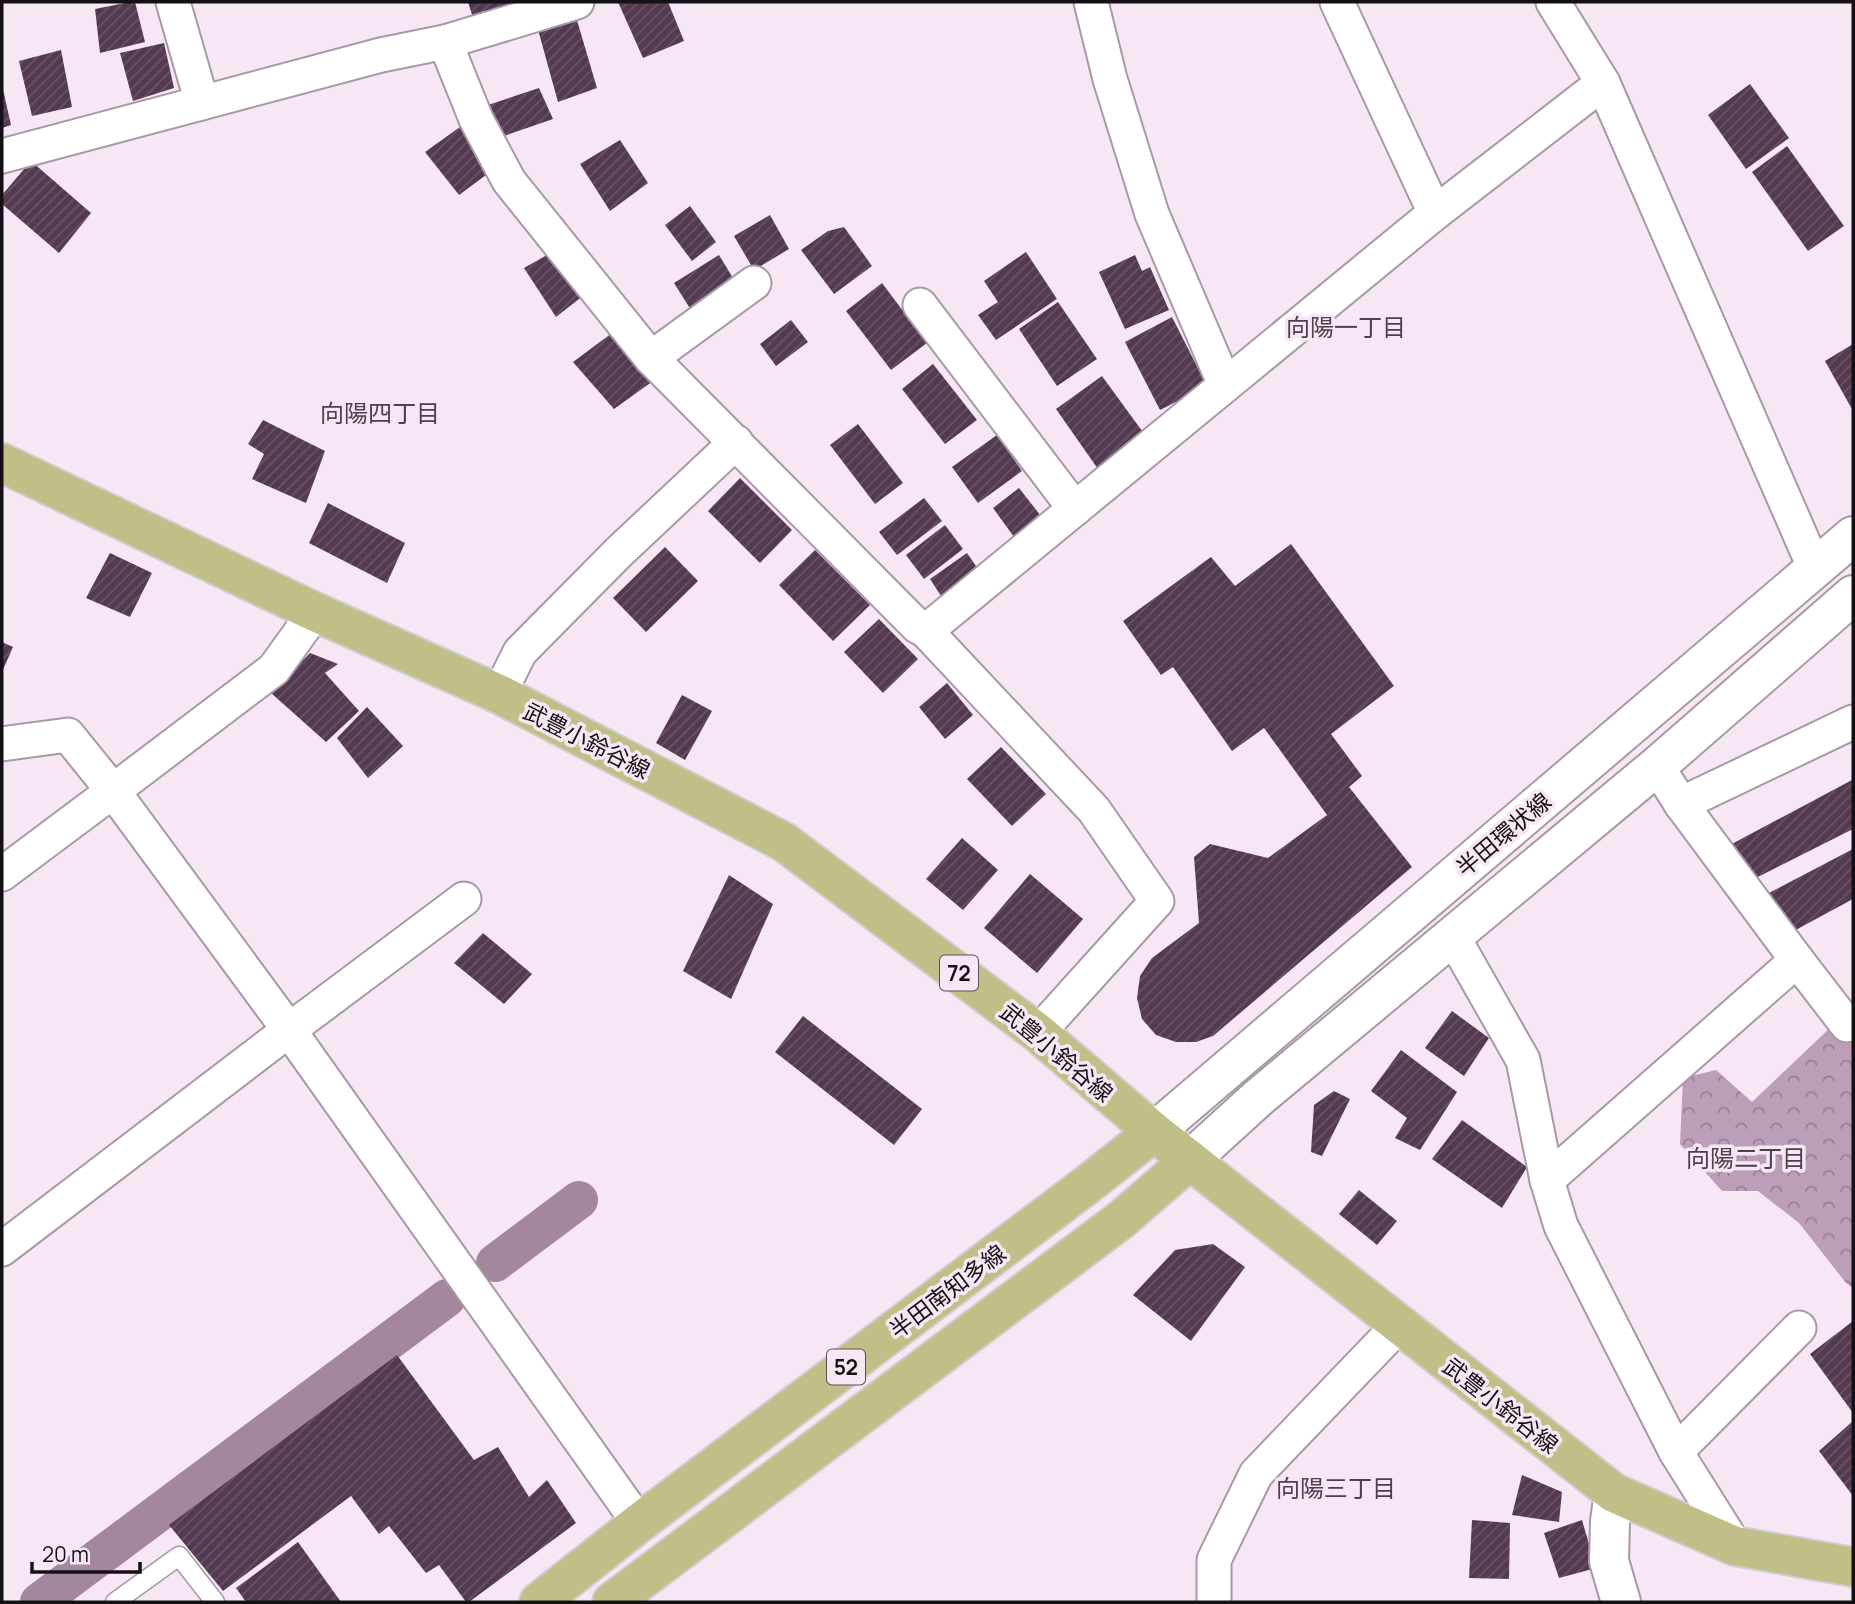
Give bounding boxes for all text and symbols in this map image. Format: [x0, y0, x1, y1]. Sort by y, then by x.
district label: 向陽一丁目 [1286, 310, 1406, 343]
district label: 向陽四丁目 [320, 396, 440, 429]
street label: 武豊小鈴谷線 [518, 694, 656, 786]
street label: 半田環状線 [1449, 785, 1557, 883]
road number: 72 [940, 956, 978, 990]
street label: 武豊小鈴谷線 [994, 995, 1120, 1109]
district label: 向陽二丁目 [1686, 1141, 1806, 1174]
street label: 半田南知多線 [882, 1237, 1012, 1345]
road number: 52 [827, 1350, 865, 1384]
street label: 武豊小鈴谷線 [1437, 1350, 1565, 1460]
district label: 向陽三丁目 [1276, 1471, 1396, 1504]
scale bar [32, 1530, 140, 1574]
text: 20 m [42, 1540, 89, 1568]

